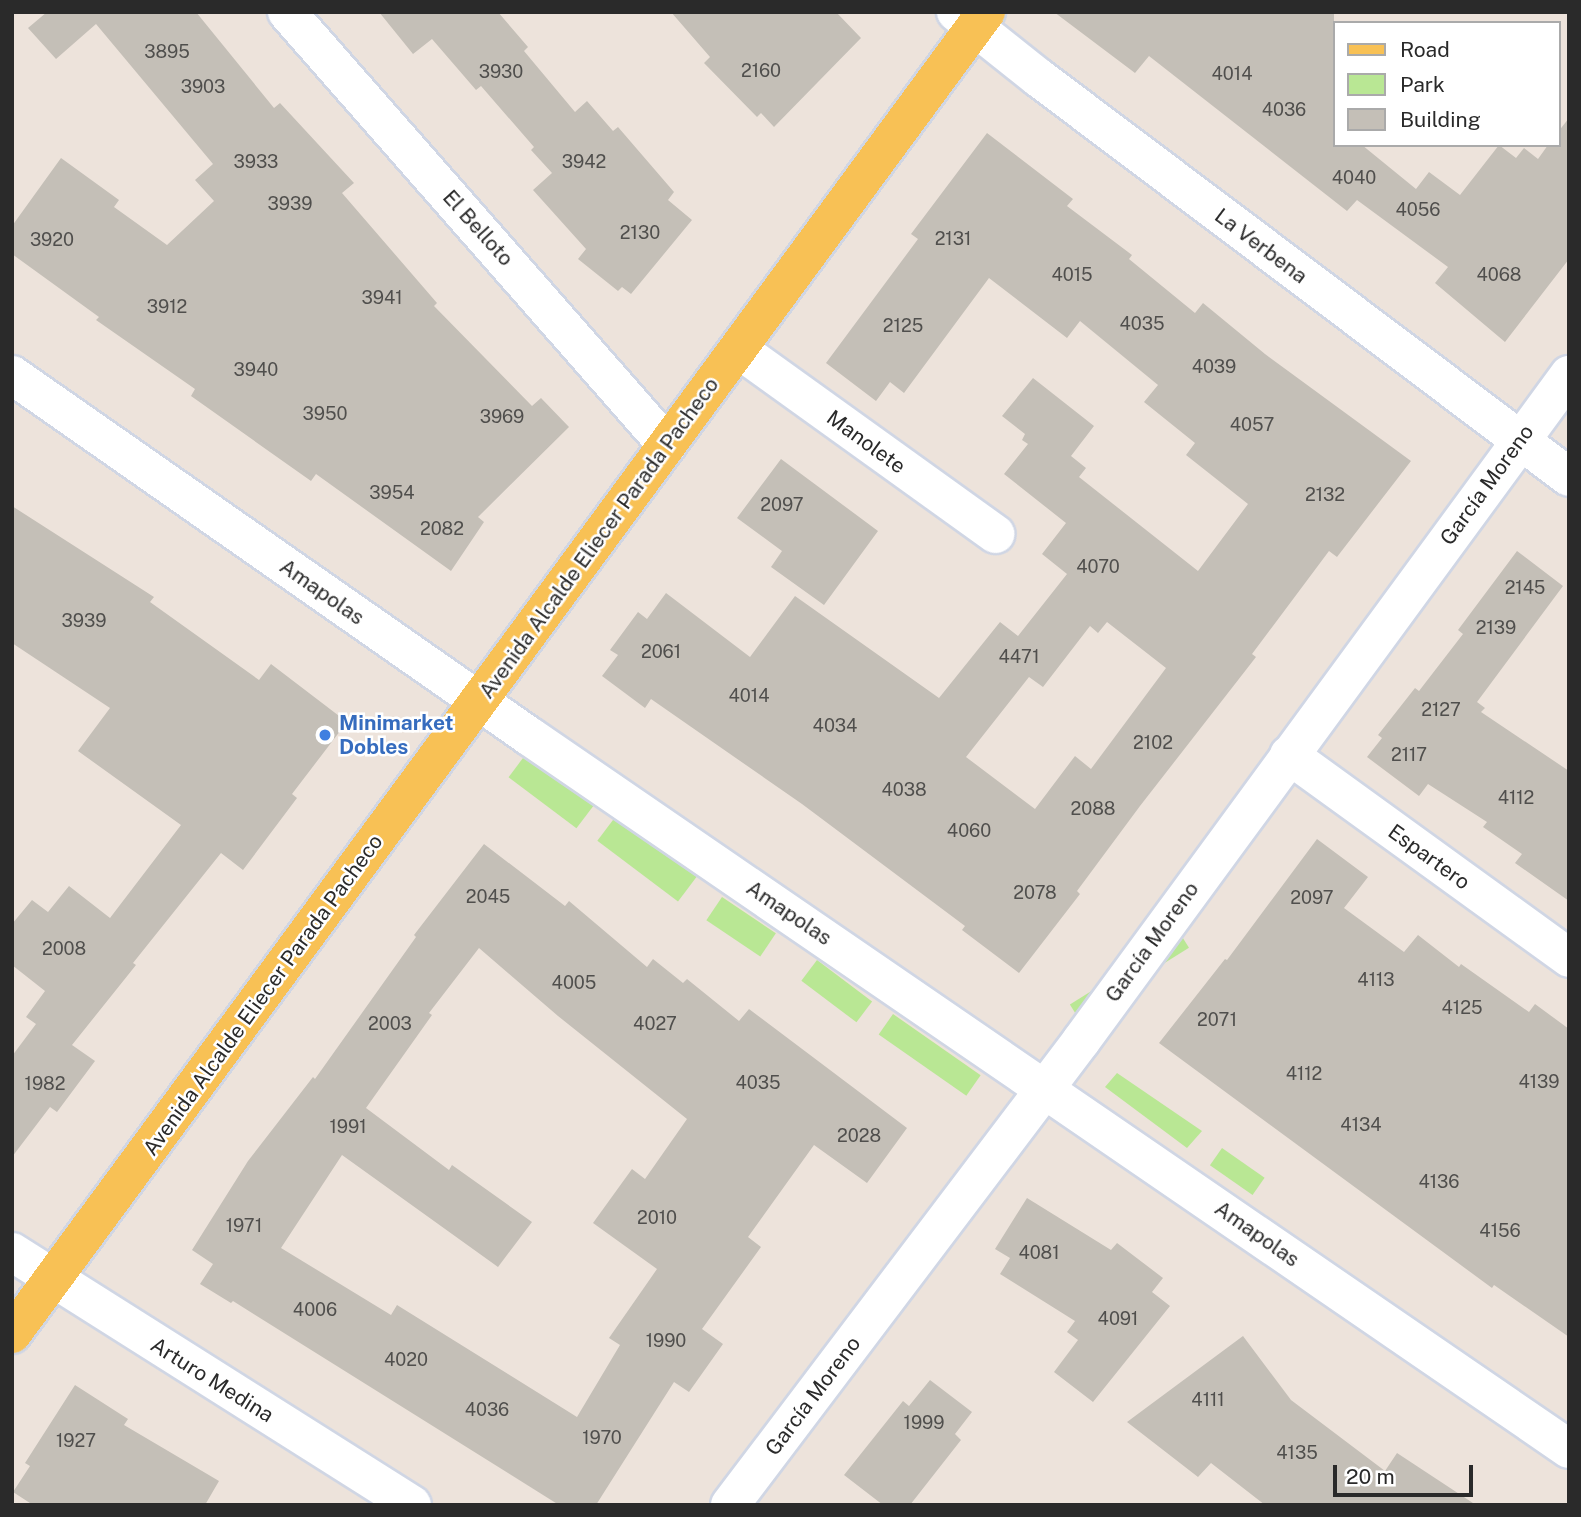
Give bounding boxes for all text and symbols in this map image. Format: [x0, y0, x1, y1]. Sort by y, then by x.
legend [1332, 21, 1560, 147]
text: Road [1400, 37, 1450, 62]
house number: 3895 [144, 41, 190, 63]
house number: 2160 [741, 60, 781, 82]
house number: 3930 [479, 61, 523, 83]
house number: 4014 [1212, 63, 1252, 85]
text: Park [1400, 72, 1445, 97]
house number: 3903 [181, 76, 225, 98]
house number: 4036 [1262, 99, 1306, 121]
text: Building [1400, 107, 1481, 132]
house number: 3933 [234, 151, 278, 173]
house number: 3942 [562, 151, 606, 173]
house number: 4040 [1332, 167, 1376, 189]
street label: El Belloto [437, 185, 519, 271]
house number: 3939 [268, 193, 312, 215]
house number: 4056 [1395, 199, 1441, 221]
street label: La Verbena [1210, 203, 1312, 289]
house number: 2130 [620, 222, 660, 244]
house number: 2131 [935, 228, 971, 250]
house number: 3920 [30, 229, 74, 251]
house number: 4015 [1051, 264, 1093, 286]
house number: 4068 [1477, 264, 1521, 286]
house number: 3941 [361, 287, 403, 309]
house number: 3912 [147, 296, 187, 318]
house number: 4035 [1119, 313, 1165, 335]
house number: 2125 [883, 315, 923, 337]
house number: 4039 [1192, 356, 1236, 378]
house number: 3940 [234, 359, 278, 381]
street label: Avenida Alcalde Eliecer Parada Pacheco [474, 372, 724, 704]
house number: 3950 [302, 403, 348, 425]
street label: Manolete [822, 405, 910, 479]
house number: 3969 [480, 406, 524, 428]
house number: 4057 [1230, 414, 1274, 436]
street label: García Moreno [1435, 420, 1539, 550]
house number: 3954 [369, 482, 415, 504]
house number: 2132 [1305, 484, 1345, 506]
house number: 2097 [760, 494, 804, 516]
house number: 2082 [420, 518, 464, 540]
street label: Amapolas [275, 554, 369, 630]
house number: 4070 [1076, 556, 1120, 578]
house number: 2145 [1505, 577, 1545, 599]
house number: 3939 [62, 610, 106, 632]
house number: 2139 [1476, 617, 1516, 639]
house number: 2061 [641, 641, 681, 663]
house number: 4471 [998, 646, 1040, 668]
house number: 4014 [729, 685, 769, 707]
house number: 2127 [1421, 699, 1461, 721]
place label: Minimarket Dobles [339, 710, 453, 760]
house number: 4034 [813, 715, 857, 737]
marker: Minimarket Dobles [317, 727, 333, 743]
house number: 2102 [1133, 732, 1173, 754]
house number: 2117 [1391, 744, 1427, 766]
house number: 4038 [881, 779, 927, 801]
house number: 4112 [1498, 787, 1534, 809]
house number: 2088 [1071, 798, 1115, 820]
street label: Espartero [1383, 819, 1475, 895]
house number: 4060 [947, 820, 991, 842]
street label: Avenida Alcalde Eliecer Parada Pacheco [138, 829, 388, 1161]
street label: Amapolas [742, 875, 836, 951]
street label: García Moreno [1100, 877, 1204, 1007]
house number: 2078 [1013, 882, 1057, 904]
house number: 2045 [466, 886, 510, 908]
house number: 2097 [1290, 887, 1334, 909]
house number: 2008 [42, 938, 86, 960]
house number: 4113 [1357, 969, 1395, 991]
house number: 4005 [552, 972, 596, 994]
house number: 4125 [1442, 997, 1482, 1019]
house number: 2071 [1197, 1009, 1237, 1031]
house number: 2003 [368, 1013, 412, 1035]
house number: 4027 [633, 1013, 677, 1035]
house number: 4112 [1286, 1063, 1322, 1085]
house number: 4139 [1518, 1071, 1560, 1093]
house number: 4035 [735, 1072, 781, 1094]
house number: 1982 [25, 1073, 65, 1095]
house number: 4134 [1340, 1114, 1382, 1136]
house number: 1991 [329, 1116, 367, 1138]
house number: 2028 [837, 1125, 881, 1147]
house number: 4136 [1418, 1171, 1460, 1193]
street label: Amapolas [1210, 1196, 1304, 1272]
house number: 2010 [637, 1207, 677, 1229]
house number: 1971 [226, 1215, 262, 1237]
house number: 4156 [1479, 1220, 1521, 1242]
house number: 4081 [1018, 1242, 1060, 1264]
house number: 4006 [293, 1299, 337, 1321]
house number: 4091 [1098, 1308, 1138, 1330]
house number: 1990 [646, 1330, 686, 1352]
street label: Arturo Medina [146, 1332, 278, 1428]
street label: García Moreno [760, 1332, 866, 1460]
house number: 4020 [384, 1349, 428, 1371]
house number: 4111 [1191, 1389, 1225, 1411]
house number: 4036 [465, 1399, 509, 1421]
house number: 1999 [904, 1412, 944, 1434]
house number: 1970 [582, 1427, 622, 1449]
house number: 1927 [56, 1430, 96, 1452]
house number: 4135 [1276, 1442, 1318, 1464]
scale bar [1336, 1450, 1476, 1494]
text: 20 m [1346, 1464, 1395, 1489]

